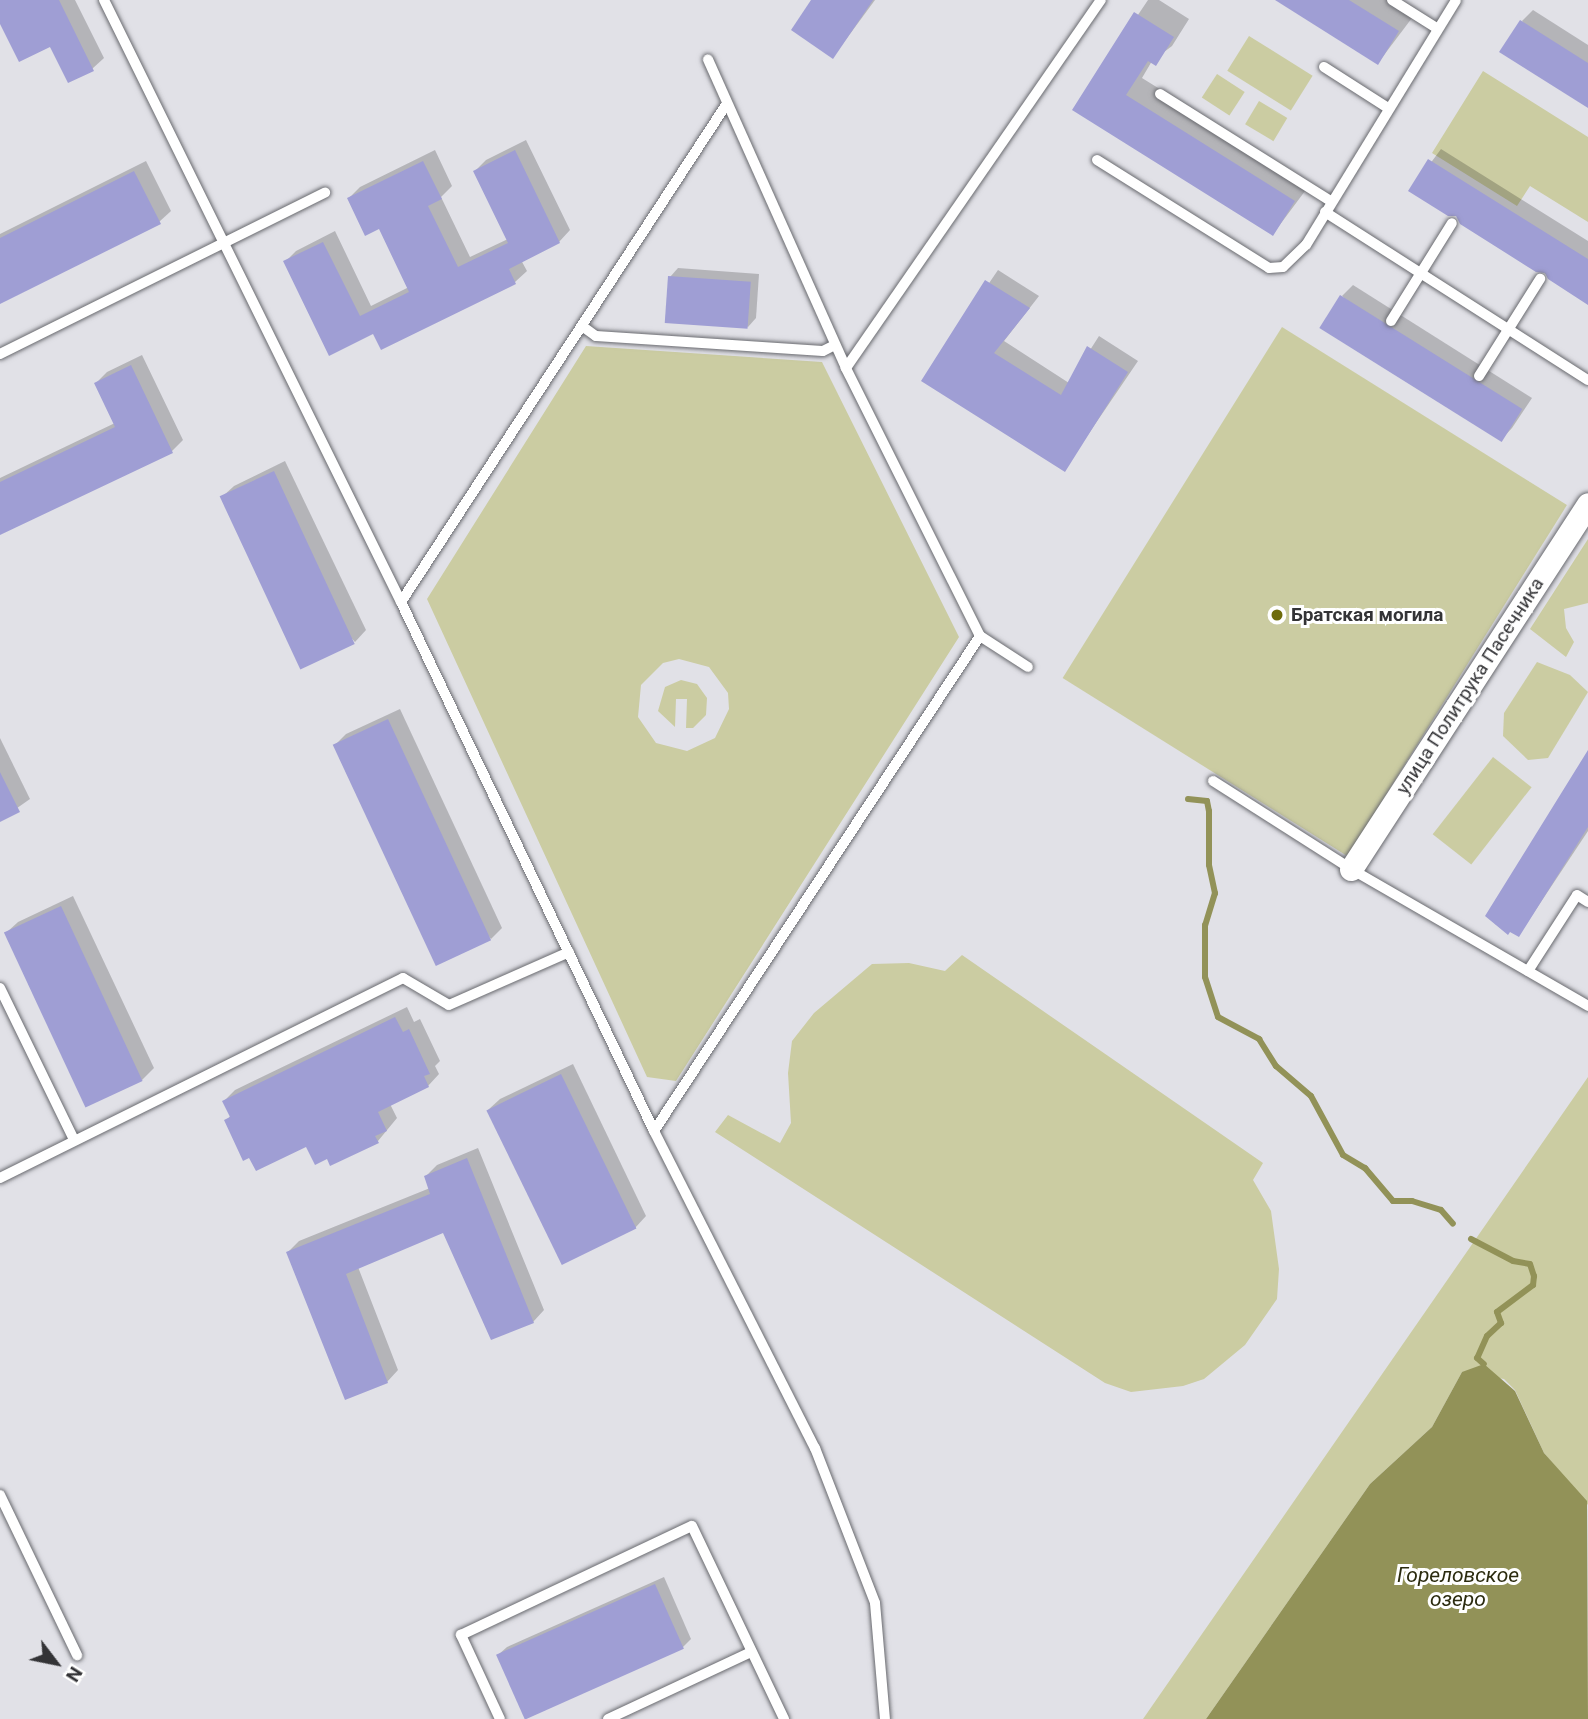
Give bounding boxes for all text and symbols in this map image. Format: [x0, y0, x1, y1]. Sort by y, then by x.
street label: улица Политрука Пасечника [1391, 573, 1549, 799]
place label: Братская могила [1291, 604, 1443, 626]
marker: Братская могила [1269, 607, 1285, 623]
water label: Гореловское озеро [1397, 1562, 1519, 1612]
north arrow [21, 1628, 91, 1698]
text: N [61, 1663, 88, 1686]

